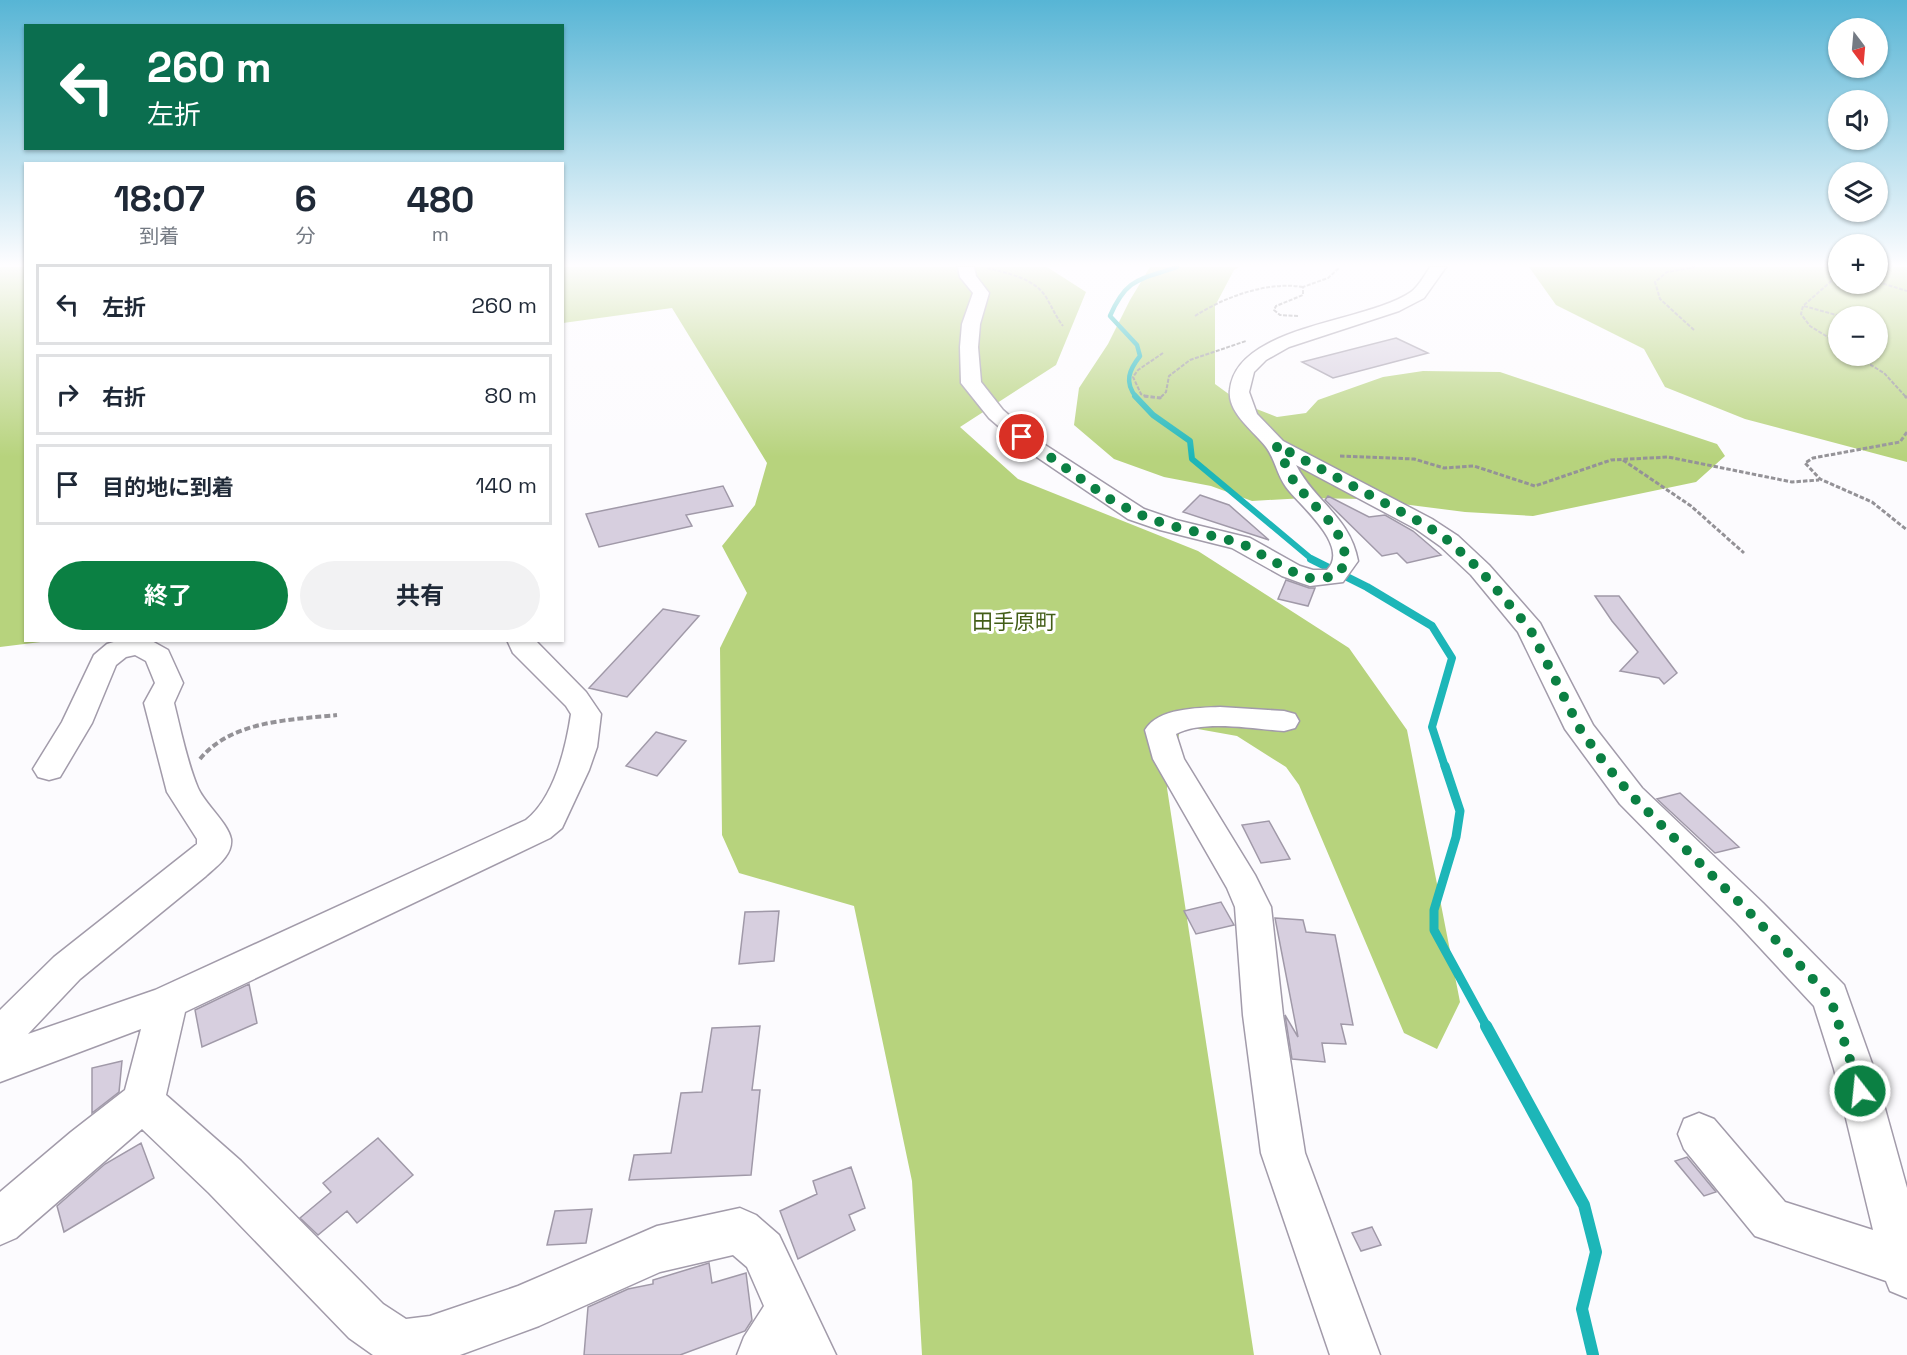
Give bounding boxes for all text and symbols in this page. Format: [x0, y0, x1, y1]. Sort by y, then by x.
north arrow [1828, 18, 1888, 78]
map controls [1828, 18, 1888, 366]
text: 260 m [147, 41, 272, 94]
icon: left [48, 48, 126, 126]
button: sound [1828, 90, 1888, 150]
text: 左折 [147, 97, 201, 132]
button: layers [1828, 162, 1888, 222]
text: 18:07 [114, 176, 205, 222]
text: 6 [295, 176, 317, 222]
text: 480 [406, 177, 474, 223]
text: m [432, 221, 449, 247]
text: 到着 [139, 223, 179, 249]
text: 分 [296, 223, 316, 249]
button: + [1828, 234, 1888, 294]
icon: left [51, 288, 84, 321]
text: 260 m [472, 291, 537, 319]
text: 左折 [102, 293, 146, 321]
button: − [1828, 306, 1888, 366]
icon: right [51, 378, 84, 411]
text: 80 m [485, 381, 537, 409]
text: 右折 [102, 383, 146, 411]
pin [996, 411, 1047, 462]
icon: arrive [1005, 420, 1038, 453]
icon: arrive [51, 468, 84, 501]
text: 140 m [475, 471, 537, 499]
text: 目的地に到着 [102, 473, 234, 501]
button: 終了 [48, 561, 288, 630]
button: 共有 [300, 561, 540, 630]
district label: 田手原町 [972, 608, 1056, 635]
position arrow [1828, 1059, 1892, 1123]

